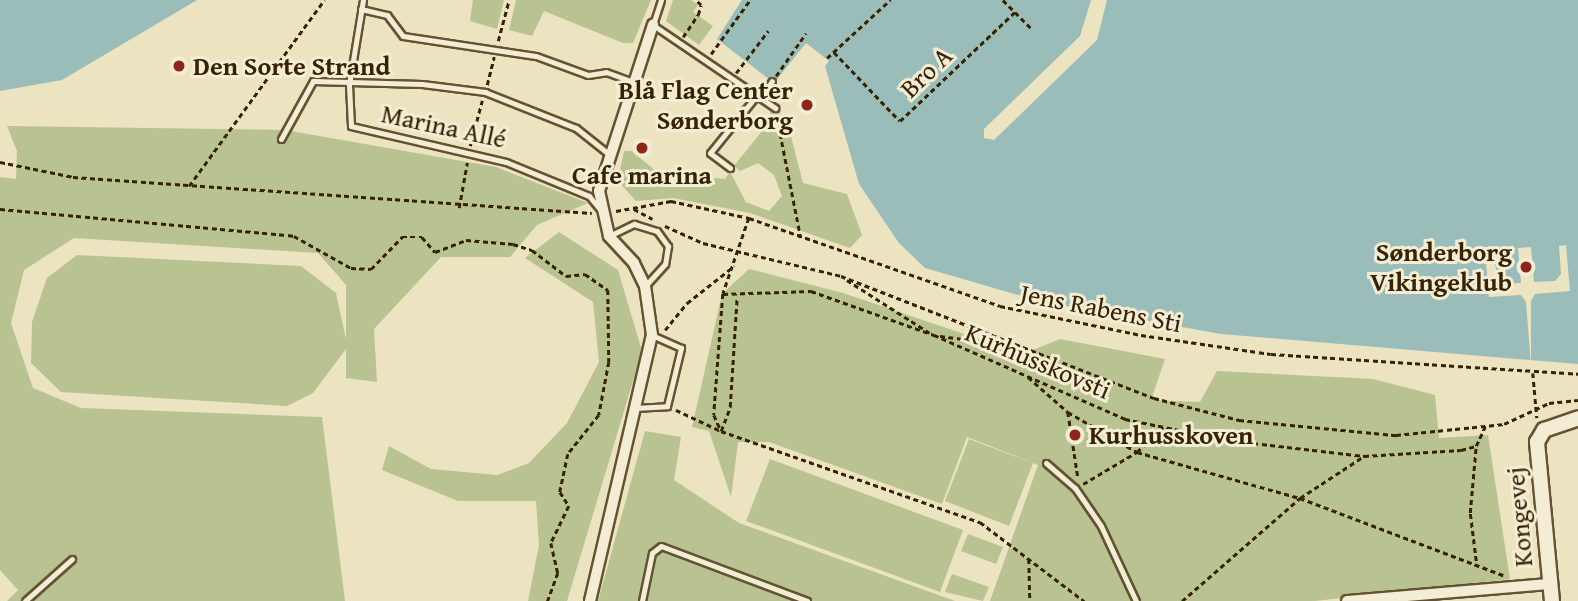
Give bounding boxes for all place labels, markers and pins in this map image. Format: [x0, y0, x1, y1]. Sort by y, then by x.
place label: Den Sorte Strand [193, 50, 390, 82]
marker: Den Sorte Strand [171, 58, 187, 74]
place label: Blå Flag Center Sønderborg [618, 74, 793, 136]
marker: Blå Flag Center Sønderborg [799, 97, 815, 113]
marker: Cafe marina [634, 140, 650, 156]
place label: Cafe marina [572, 159, 712, 191]
place label: Sønderborg Vikingeklub [1370, 236, 1512, 298]
marker: Sønderborg Vikingeklub [1518, 259, 1534, 275]
place label: Kurhusskoven [1089, 419, 1253, 451]
marker: Kurhusskoven [1067, 427, 1083, 443]

